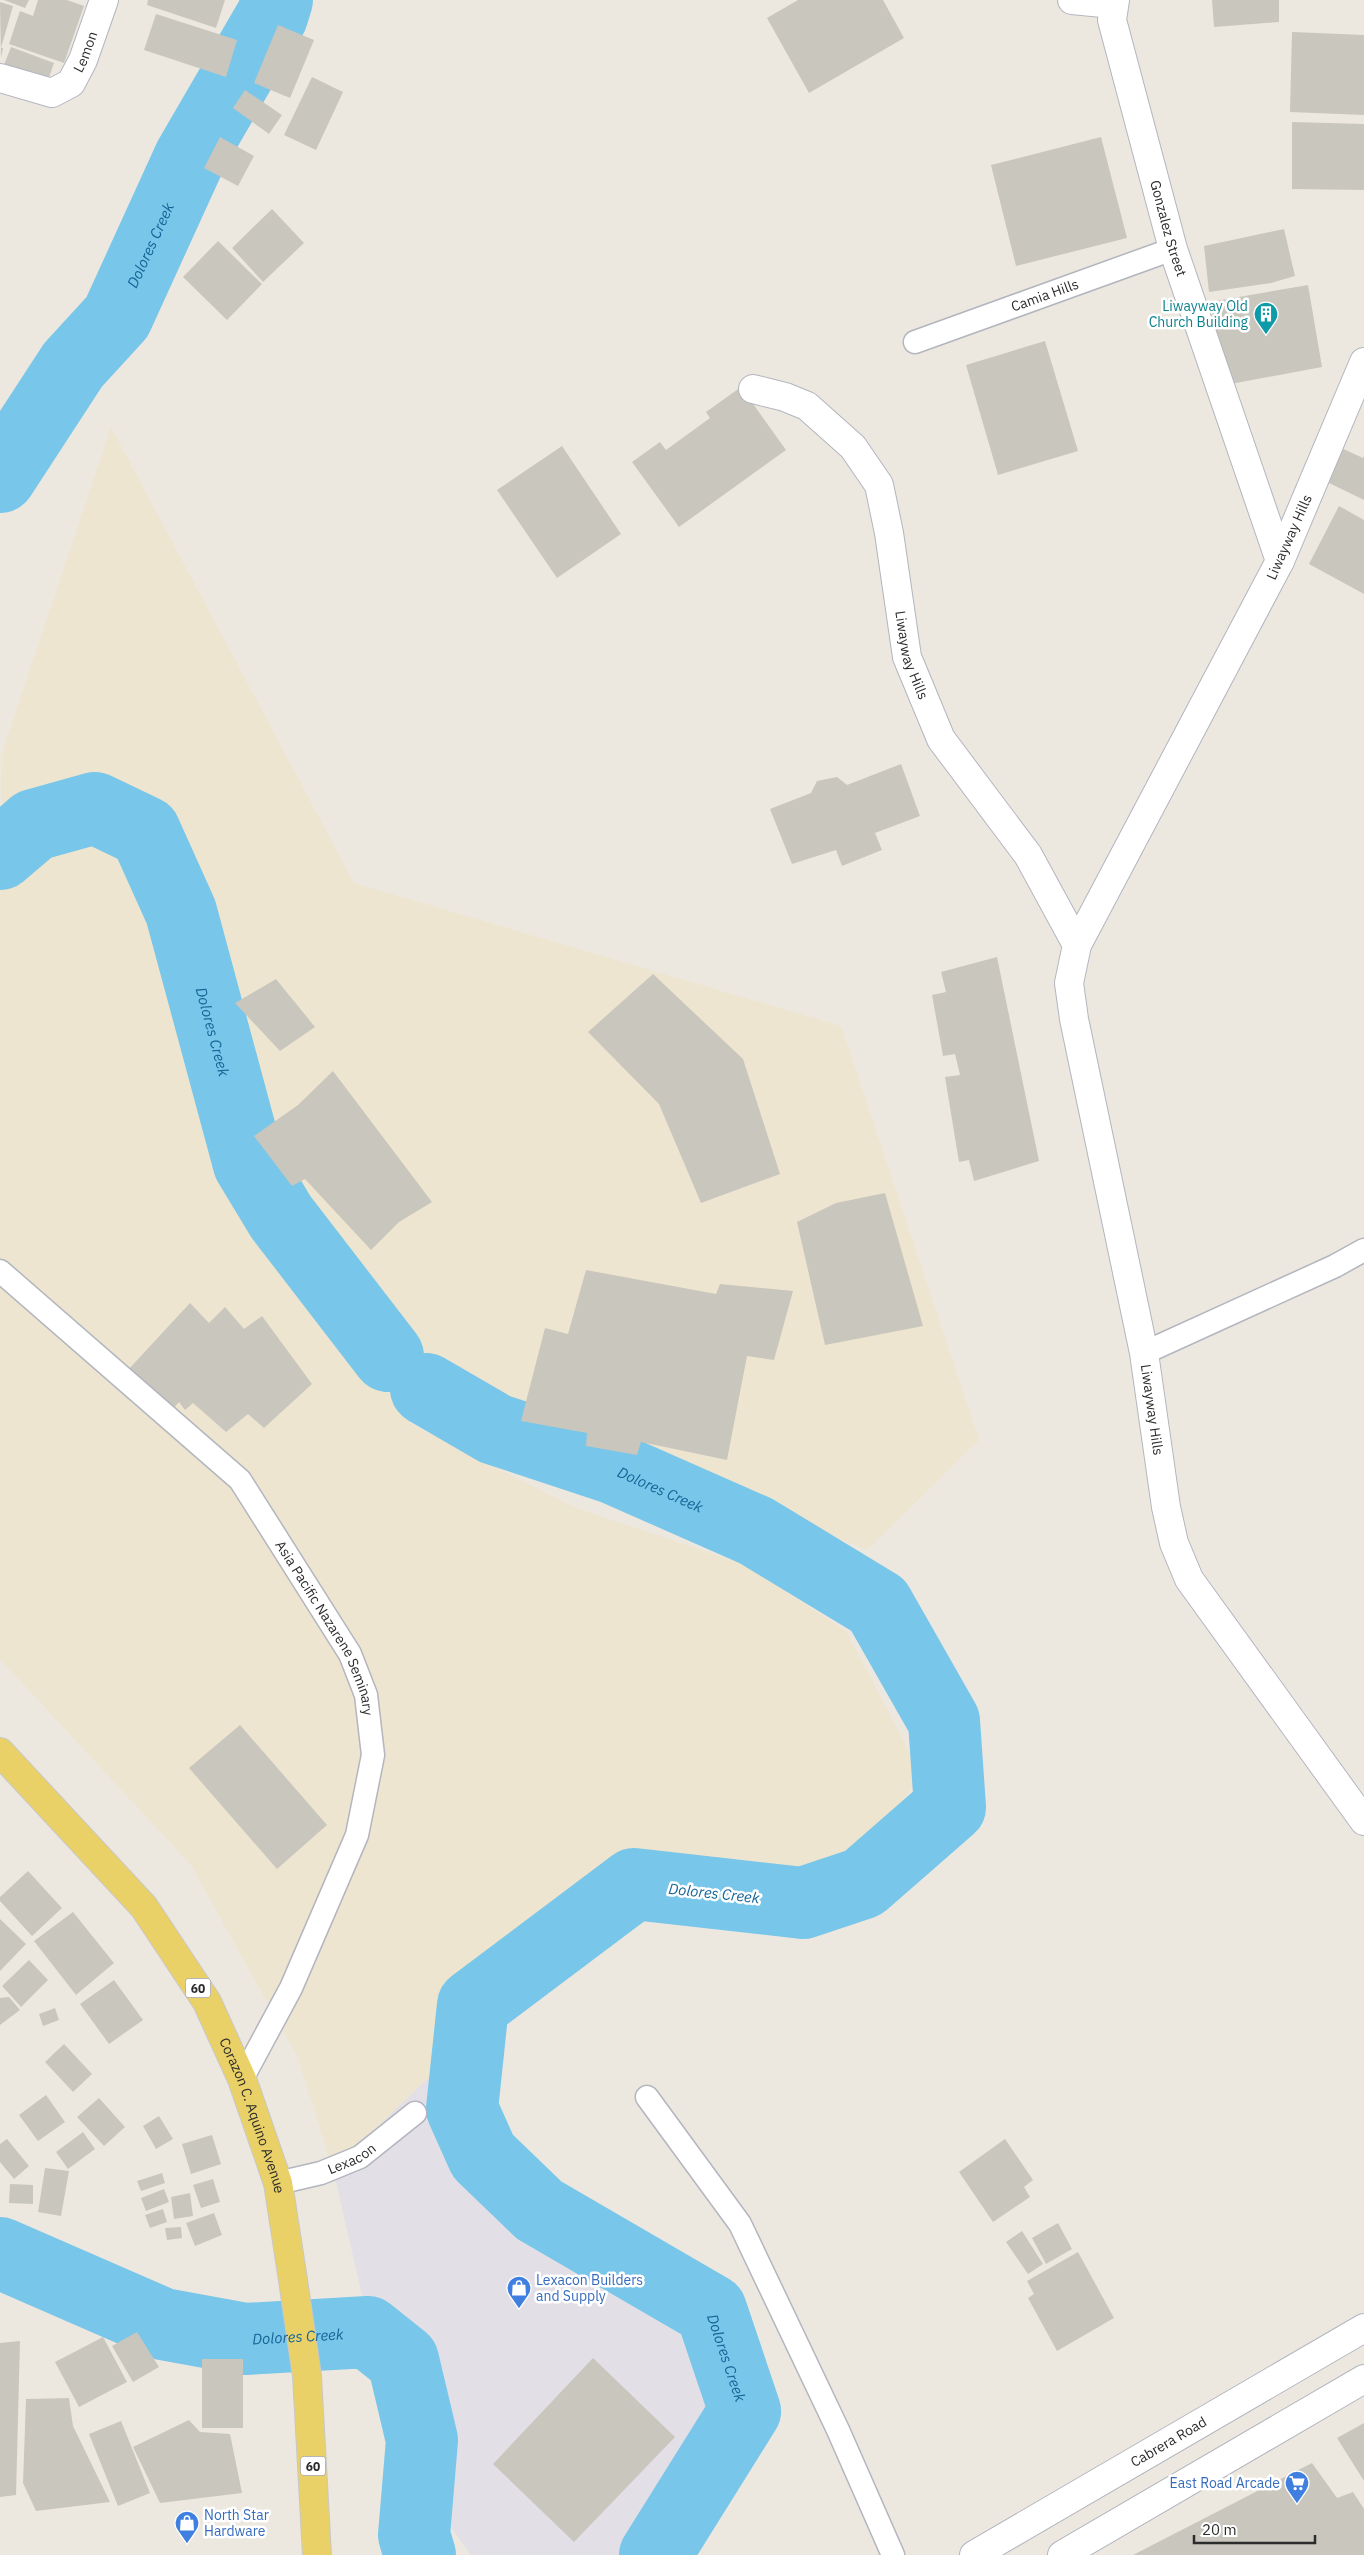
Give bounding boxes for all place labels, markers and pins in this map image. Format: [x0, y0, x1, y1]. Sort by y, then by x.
place label: Liwayway Old Church Building [1149, 297, 1249, 331]
building icon: Liwayway Old Church Building [1253, 301, 1279, 335]
place label: Lexacon Builders and Supply [536, 2271, 643, 2305]
shop icon: Lexacon Builders and Supply [506, 2275, 532, 2309]
supermarket icon: East Road Arcade [1284, 2470, 1310, 2504]
place label: East Road Arcade [1170, 2474, 1280, 2492]
place label: North Star Hardware [204, 2506, 269, 2540]
shop icon: North Star Hardware [174, 2510, 200, 2544]

